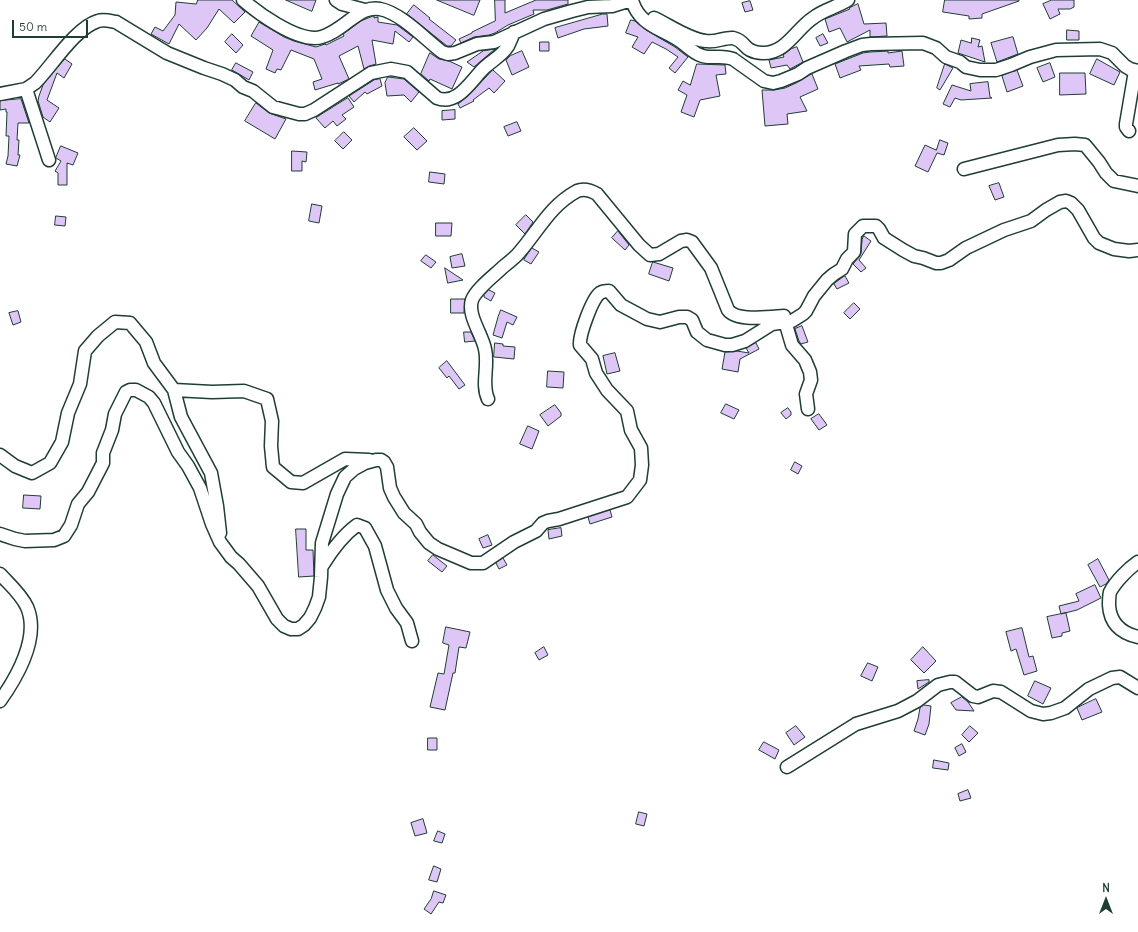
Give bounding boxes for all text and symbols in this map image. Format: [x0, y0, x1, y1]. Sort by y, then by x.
scale bar [14, 12, 90, 38]
text: 50 m [19, 19, 47, 34]
north arrow [1086, 880, 1126, 920]
text: N [1102, 881, 1110, 895]

